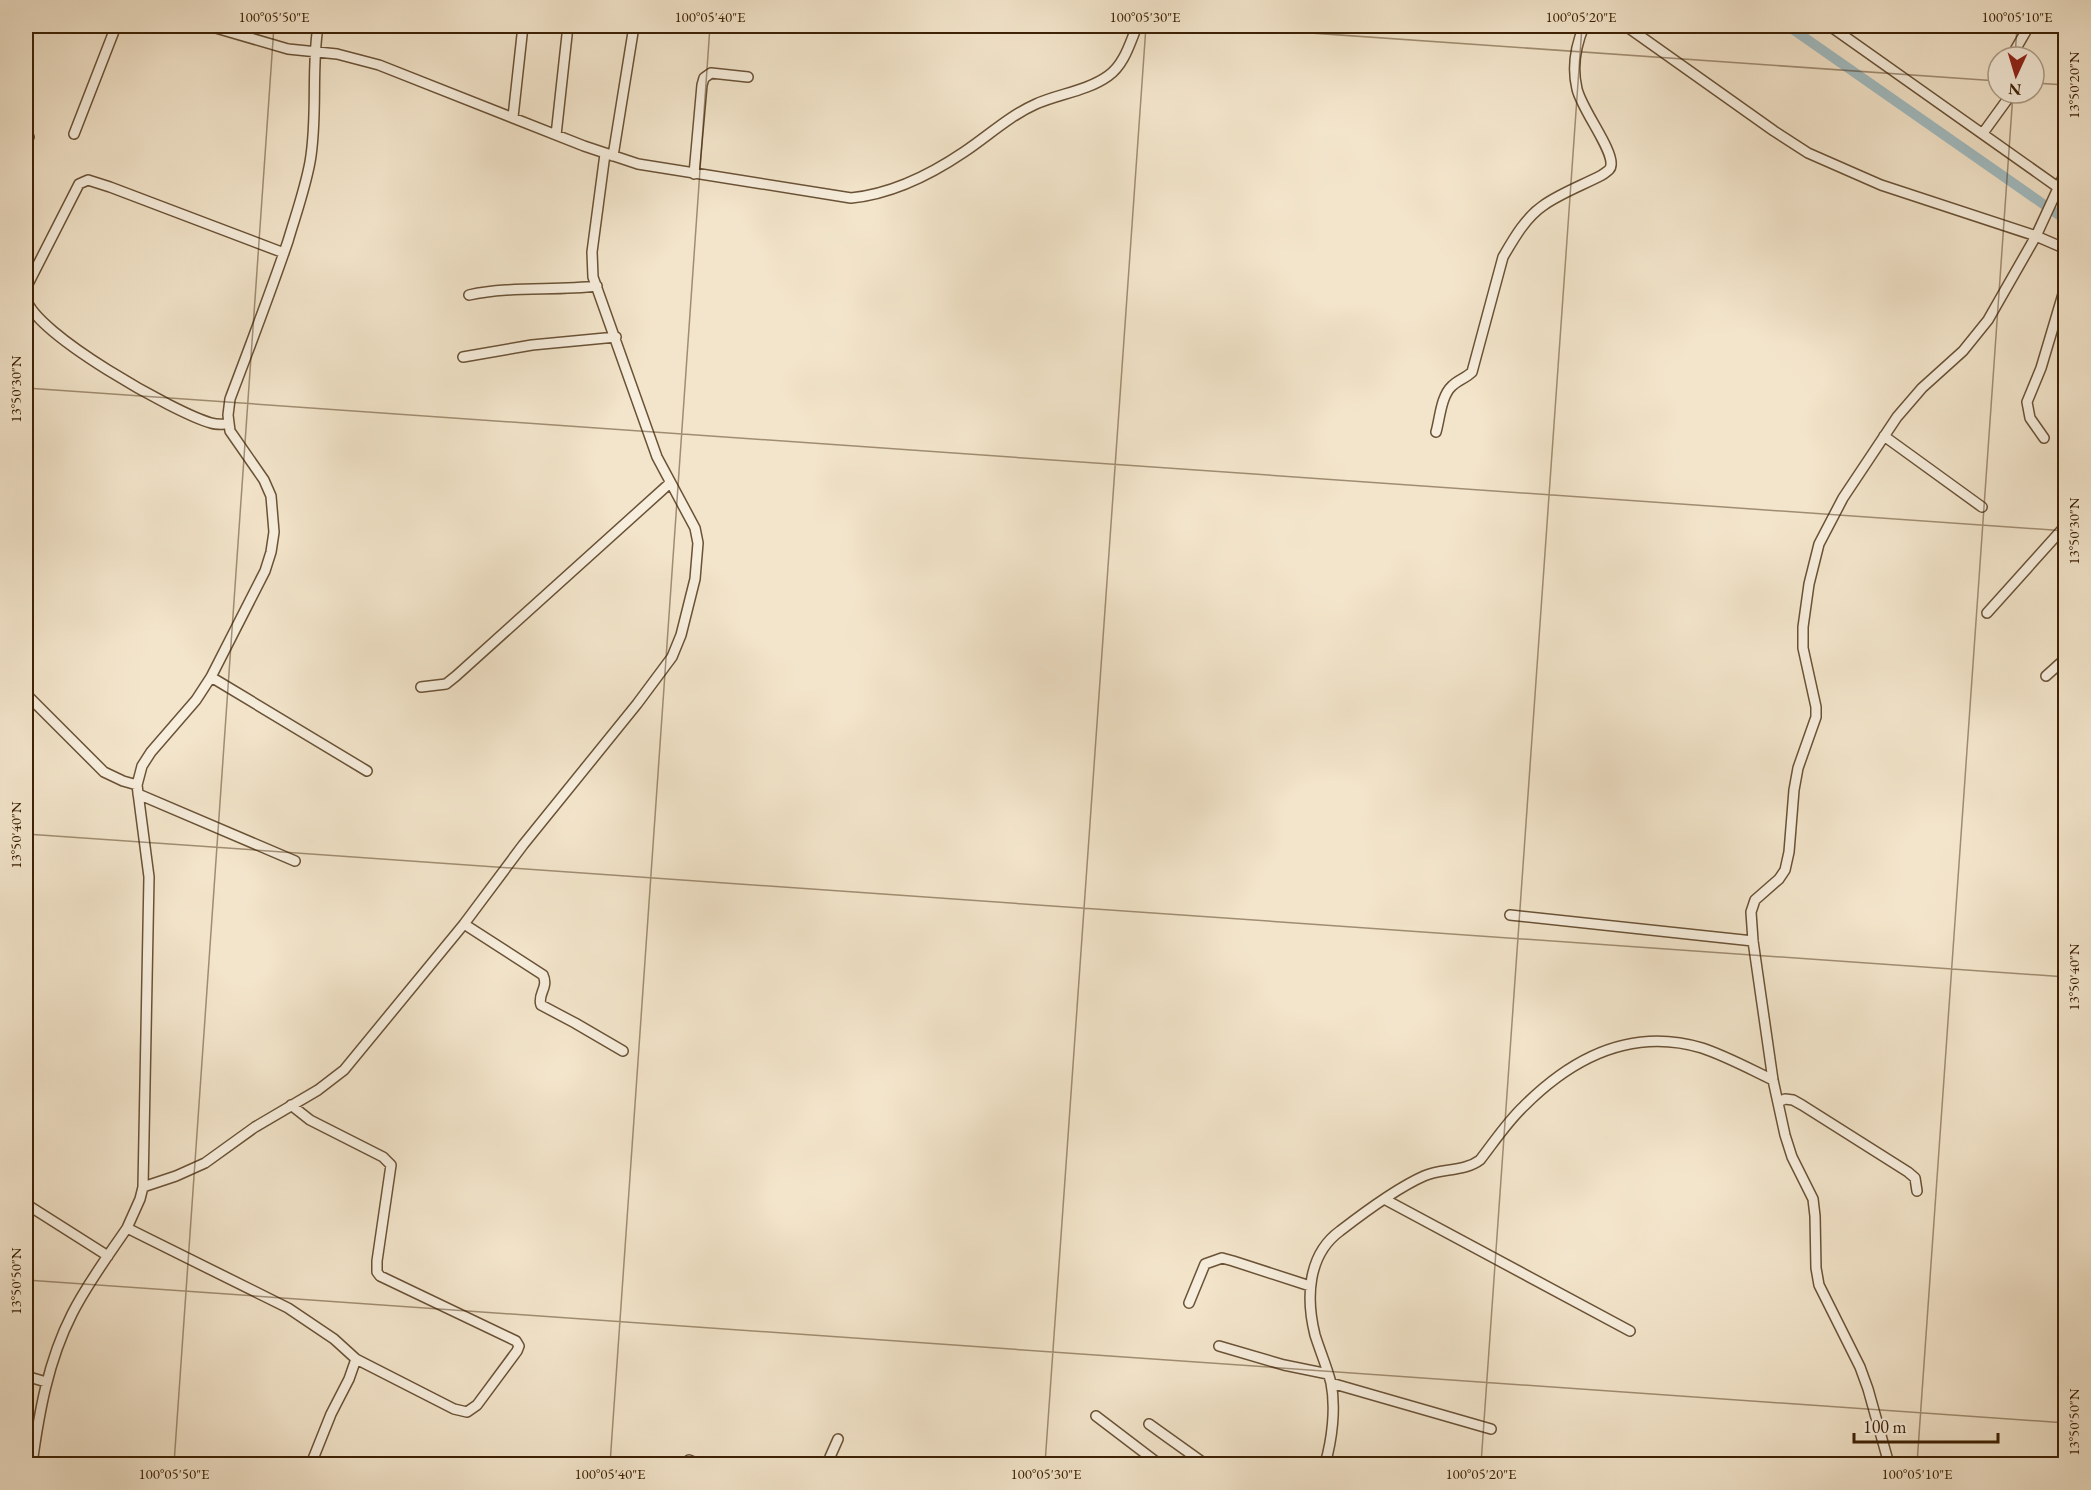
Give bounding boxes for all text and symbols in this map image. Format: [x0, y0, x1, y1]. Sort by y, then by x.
text: 100°05'50"E [238, 7, 310, 26]
text: 100°05'40"E [674, 7, 746, 26]
text: 100°05'30"E [1109, 7, 1181, 26]
text: 100°05'20"E [1545, 7, 1617, 26]
text: 100°05'10"E [1981, 7, 2053, 26]
north arrow [1986, 45, 2046, 105]
text: 13°50'20"N [2064, 51, 2083, 119]
text: N [2008, 79, 2022, 100]
text: 13°50'30"N [6, 355, 25, 423]
text: 13°50'30"N [2064, 497, 2083, 565]
text: 13°50'40"N [6, 801, 25, 869]
text: 13°50'40"N [2064, 943, 2083, 1011]
text: 13°50'50"N [6, 1247, 25, 1315]
text: 13°50'50"N [2064, 1388, 2083, 1456]
scale bar [1854, 1406, 1998, 1444]
text: 100 m [1863, 1415, 1907, 1438]
text: 100°05'50"E [138, 1464, 210, 1483]
text: 100°05'40"E [574, 1464, 646, 1483]
text: 100°05'30"E [1010, 1464, 1082, 1483]
text: 100°05'20"E [1445, 1464, 1517, 1483]
text: 100°05'10"E [1881, 1464, 1953, 1483]

